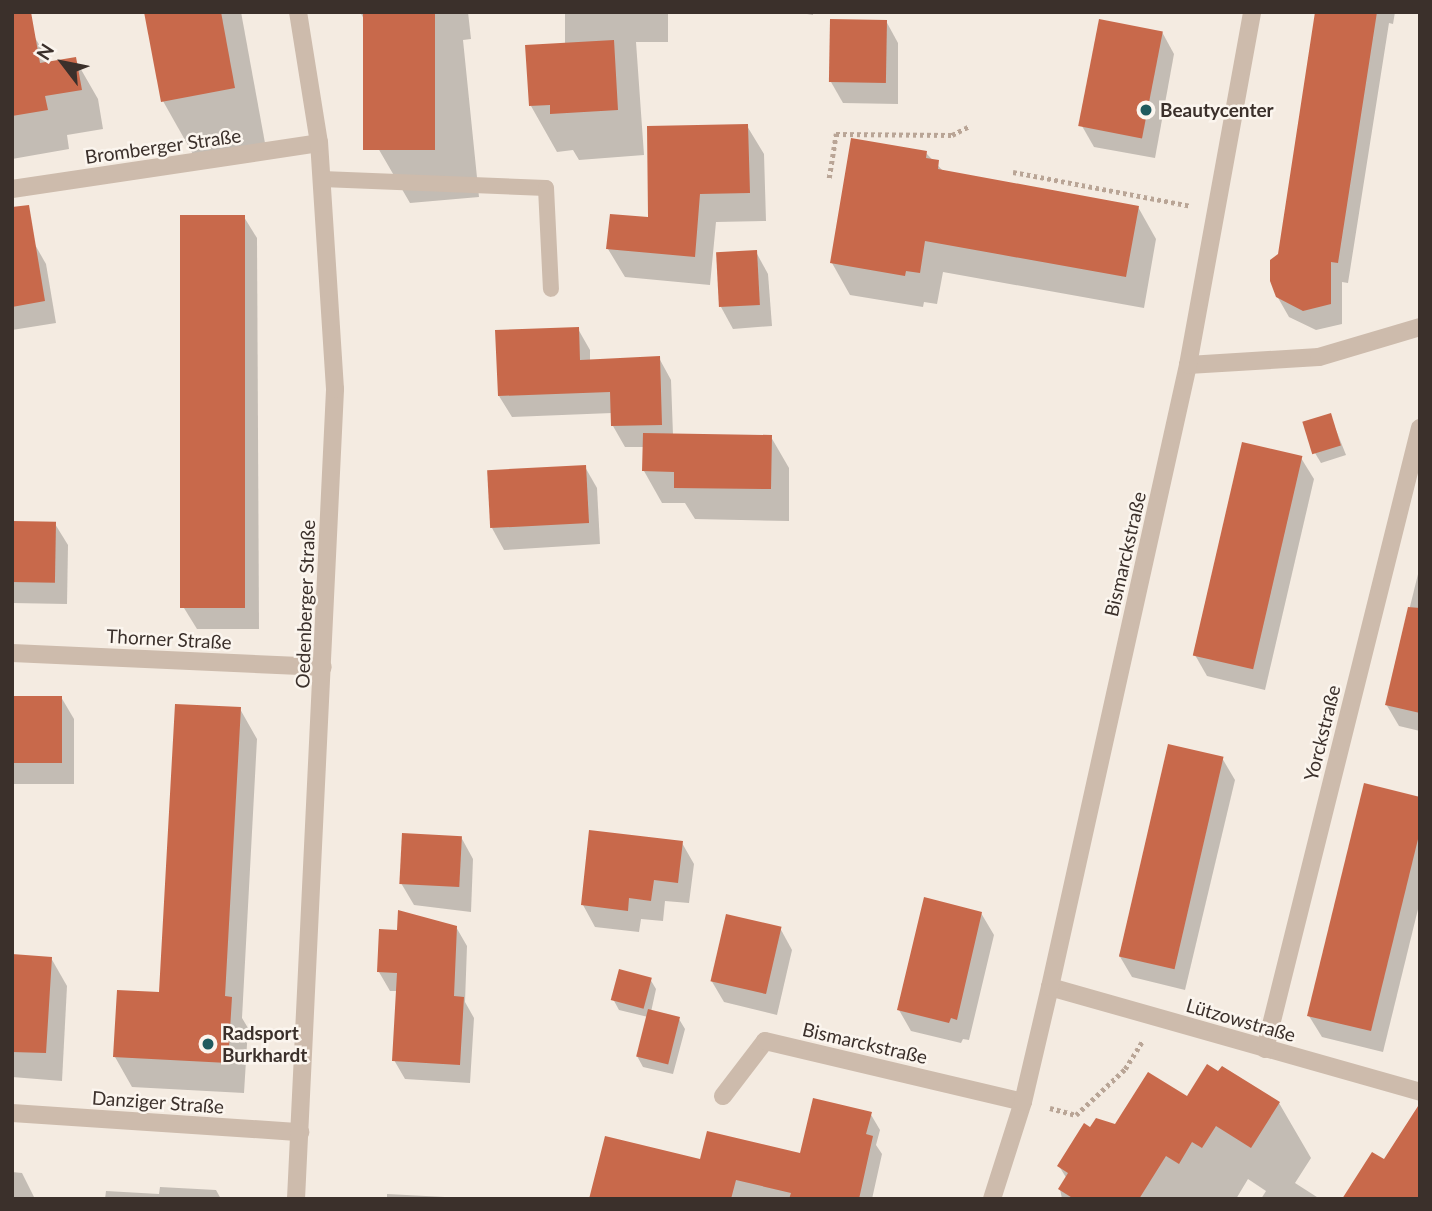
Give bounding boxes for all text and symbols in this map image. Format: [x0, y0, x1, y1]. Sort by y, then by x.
north arrow [28, 28, 98, 98]
text: N [31, 39, 58, 64]
place label: Beautycenter [1160, 99, 1274, 121]
marker: Beautycenter [1138, 102, 1154, 118]
street label: Bromberger Straße [83, 124, 243, 168]
street label: Bismarckstraße [1100, 489, 1150, 619]
street label: Oedenberger Straße [291, 519, 319, 689]
street label: Thorner Straße [106, 624, 232, 654]
street label: Yorckstraße [1299, 683, 1345, 783]
street label: Lützowstraße [1184, 993, 1298, 1047]
street label: Bismarckstraße [800, 1018, 930, 1068]
place label: Radsport Burkhardt [222, 1022, 307, 1066]
marker: Radsport Burkhardt [200, 1036, 216, 1052]
street label: Danziger Straße [91, 1086, 225, 1118]

